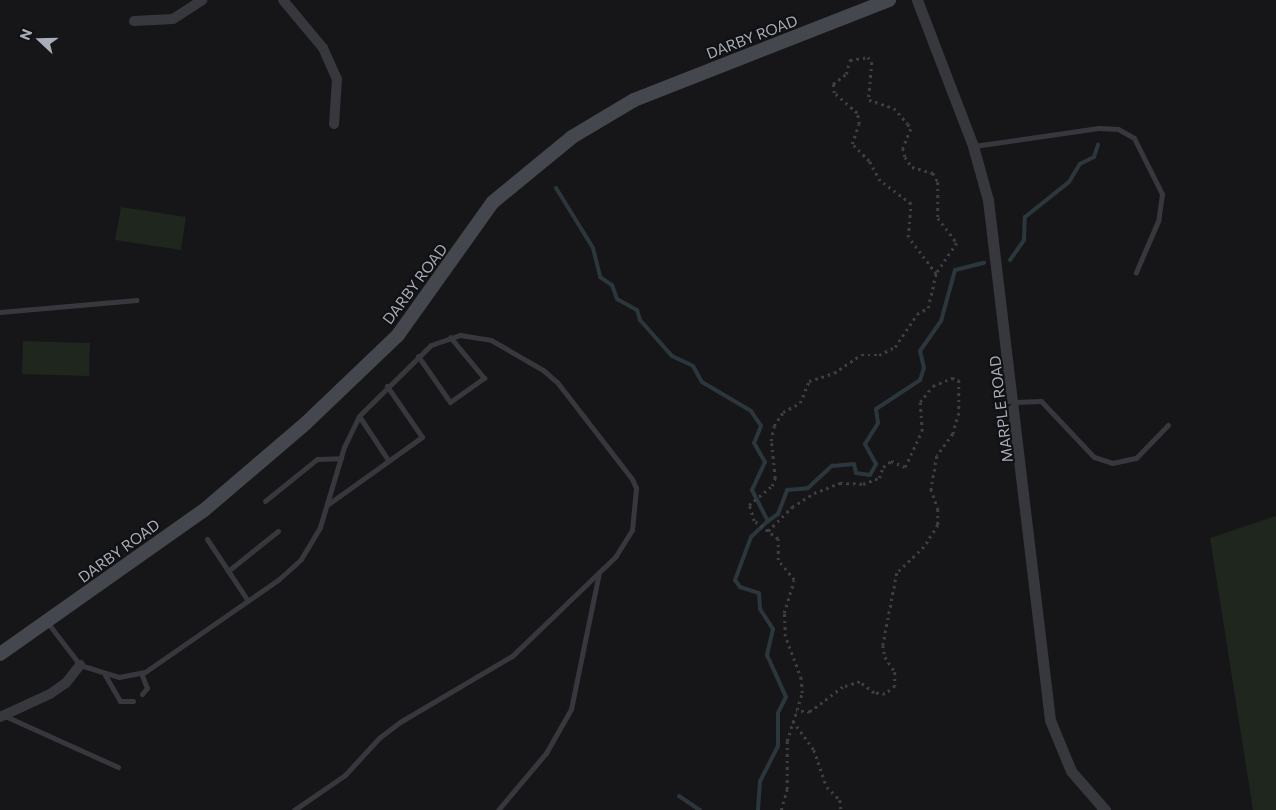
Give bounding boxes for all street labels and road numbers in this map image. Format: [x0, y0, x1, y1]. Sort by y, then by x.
street label: DARBY ROAD [704, 11, 800, 63]
street label: DARBY ROAD [379, 240, 451, 328]
street label: MARPLE ROAD [986, 355, 1016, 463]
street label: DARBY ROAD [75, 515, 163, 587]

